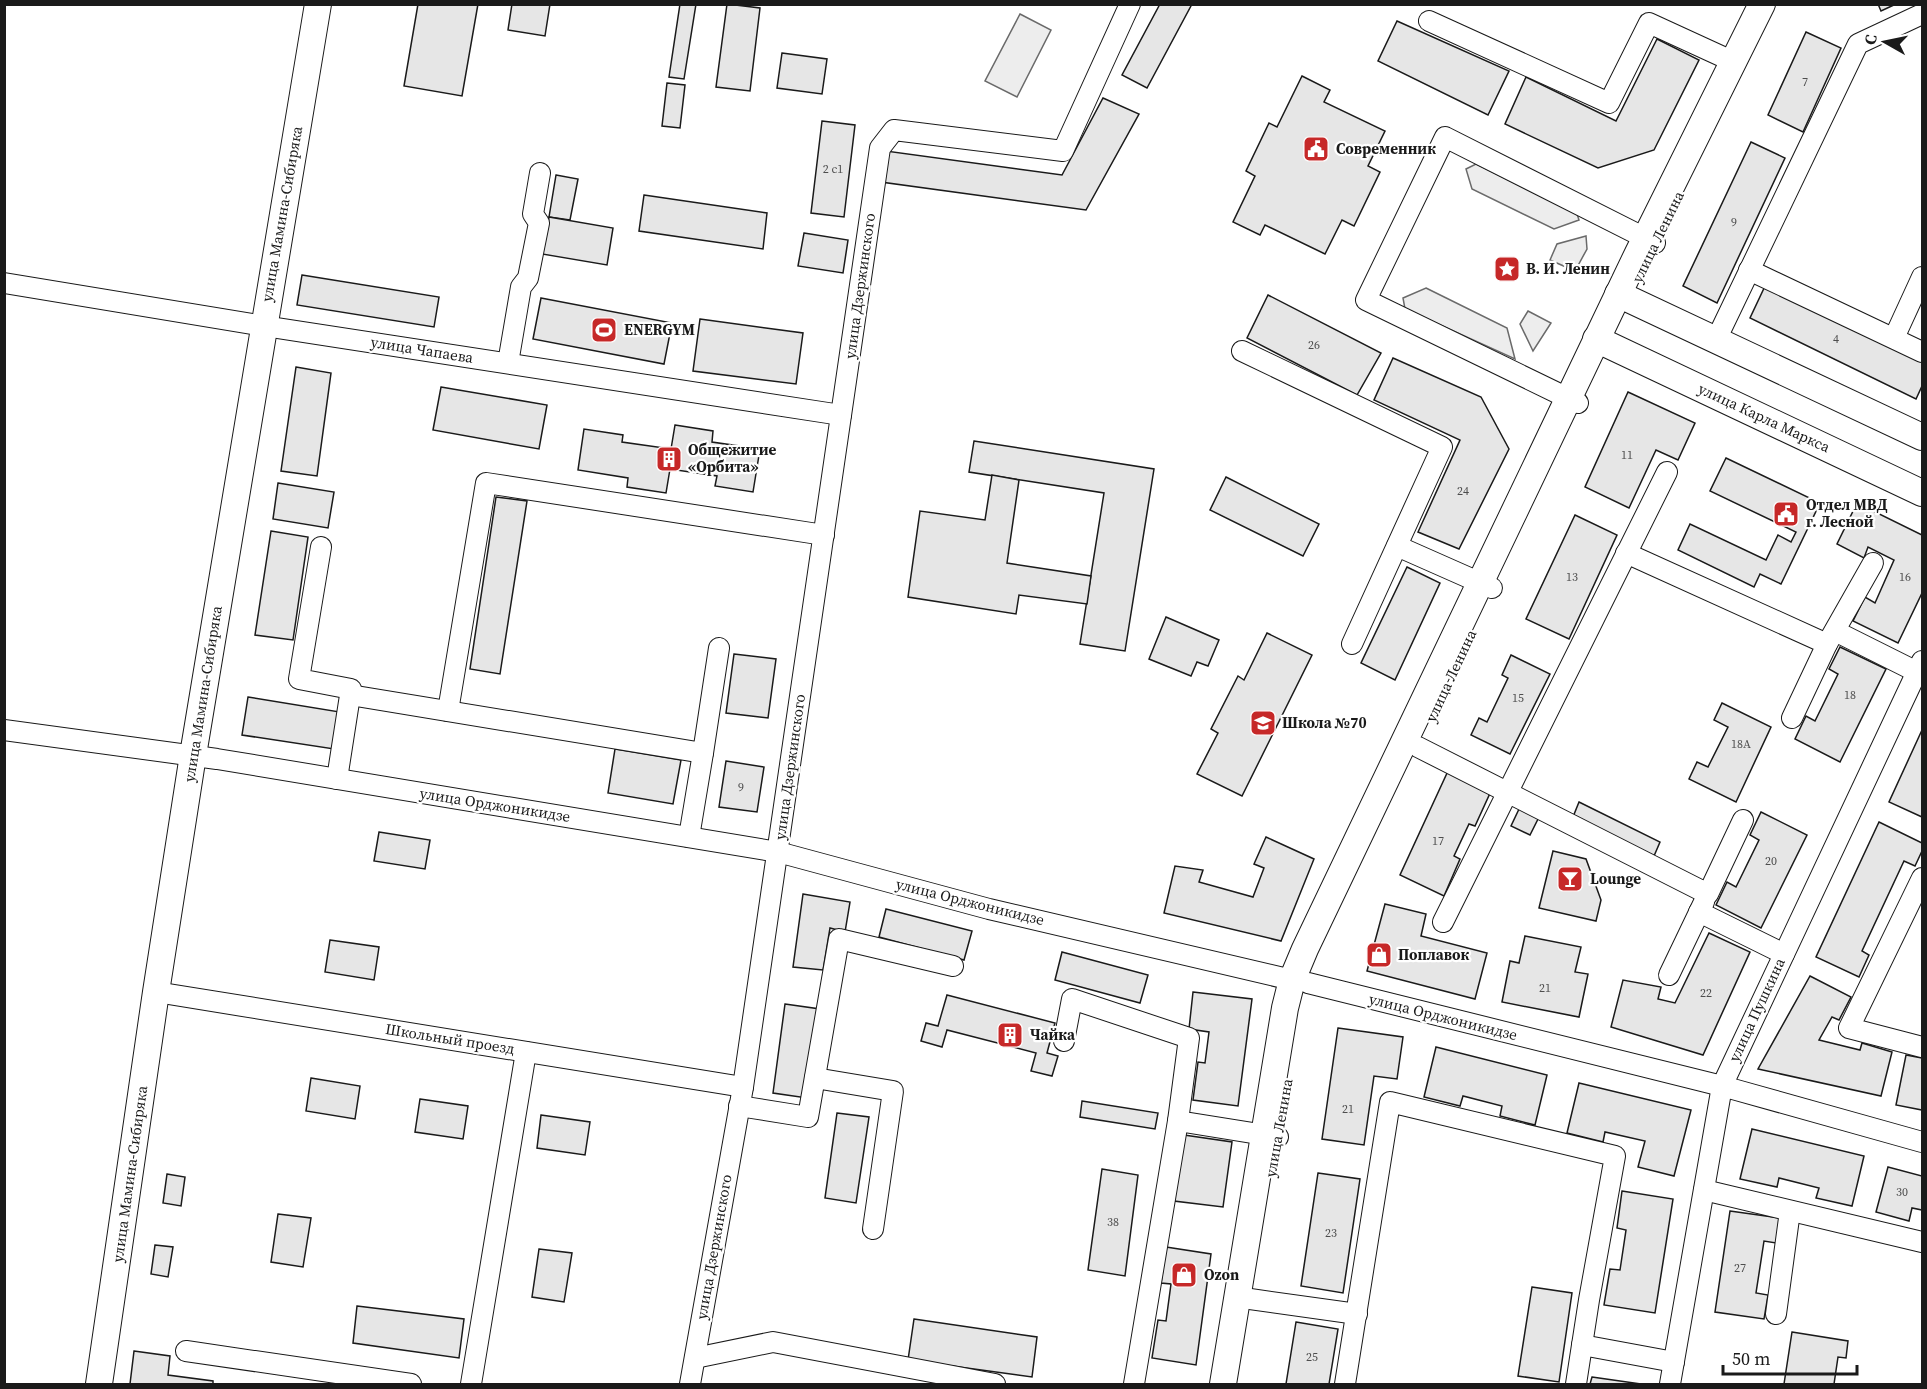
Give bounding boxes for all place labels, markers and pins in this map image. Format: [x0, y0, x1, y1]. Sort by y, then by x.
public building icon: Современник [1301, 134, 1331, 164]
place label: Современник [1336, 138, 1436, 159]
place icon: В. И. Ленин [1492, 254, 1522, 284]
place label: В. И. Ленин [1526, 258, 1610, 279]
sports icon: ENERGYM [589, 315, 619, 345]
place label: ENERGYM [624, 319, 695, 340]
place label: Общежитие «Орбита» [688, 439, 776, 477]
building icon: Общежитие «Орбита» [654, 444, 684, 474]
place label: Отдел МВД г. Лесной [1806, 494, 1888, 532]
public building icon: Отдел МВД г. Лесной [1771, 499, 1801, 529]
school or university icon: Школа №70 [1248, 708, 1278, 738]
place label: Школа №70 [1282, 712, 1367, 733]
bar icon: Lounge [1555, 864, 1585, 894]
place label: Lounge [1590, 868, 1641, 889]
shop icon: Поплавок [1364, 940, 1394, 970]
place label: Поплавок [1398, 944, 1469, 965]
building icon: Чайка [995, 1020, 1025, 1050]
place label: Чайка [1030, 1024, 1076, 1045]
shop icon: Ozon [1169, 1260, 1199, 1290]
place label: Ozon [1204, 1264, 1239, 1285]

